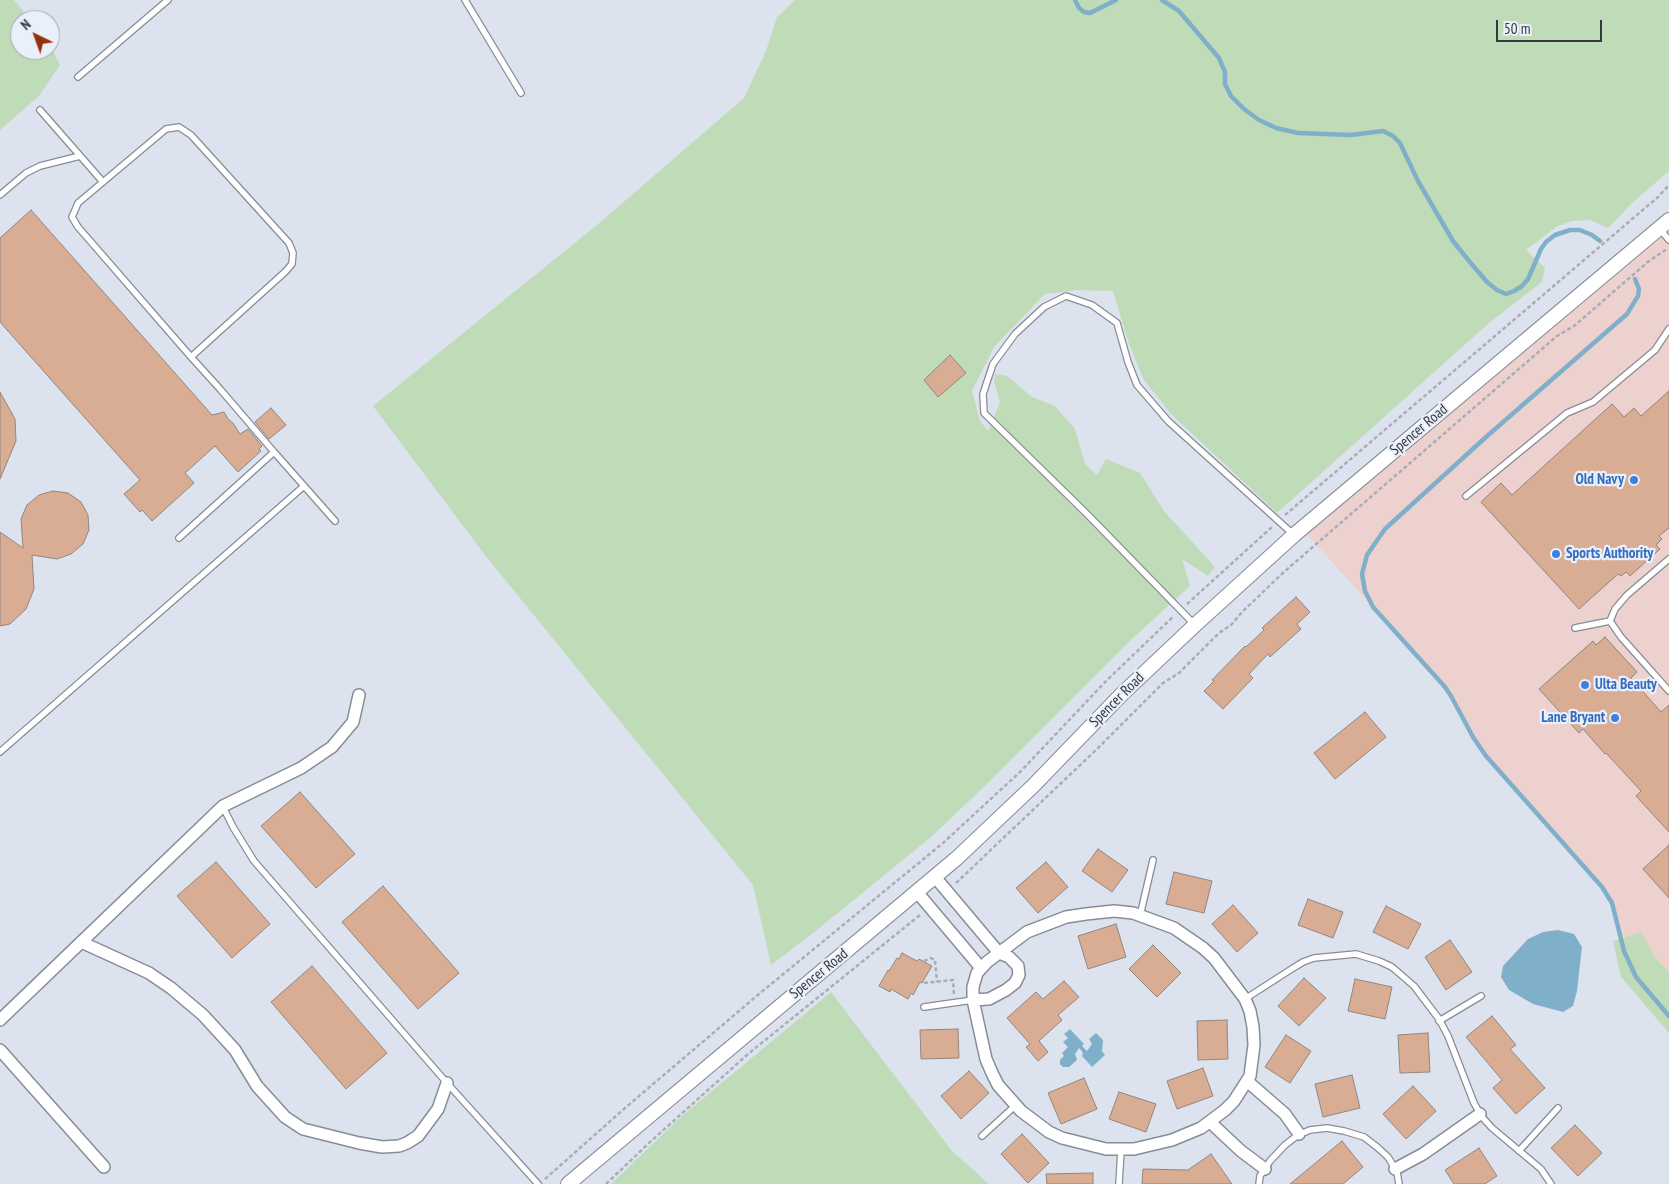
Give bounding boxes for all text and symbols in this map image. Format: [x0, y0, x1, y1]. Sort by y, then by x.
north arrow [10, 10, 60, 60]
scale bar [1499, 10, 1605, 42]
text: N [17, 15, 34, 34]
text: 50 m [1504, 19, 1530, 38]
street label: Spencer Road [1386, 401, 1452, 459]
place label: Old Navy [1575, 471, 1624, 489]
marker: Old Navy [1628, 474, 1640, 486]
place label: Sports Authority [1566, 545, 1653, 563]
marker: Sports Authority [1550, 548, 1562, 560]
street label: Spencer Road [1086, 669, 1148, 731]
place label: Ulta Beauty [1595, 676, 1657, 694]
marker: Ulta Beauty [1579, 679, 1591, 691]
place label: Lane Bryant [1541, 709, 1605, 727]
marker: Lane Bryant [1609, 712, 1621, 724]
street label: Spencer Road [786, 945, 852, 1003]

